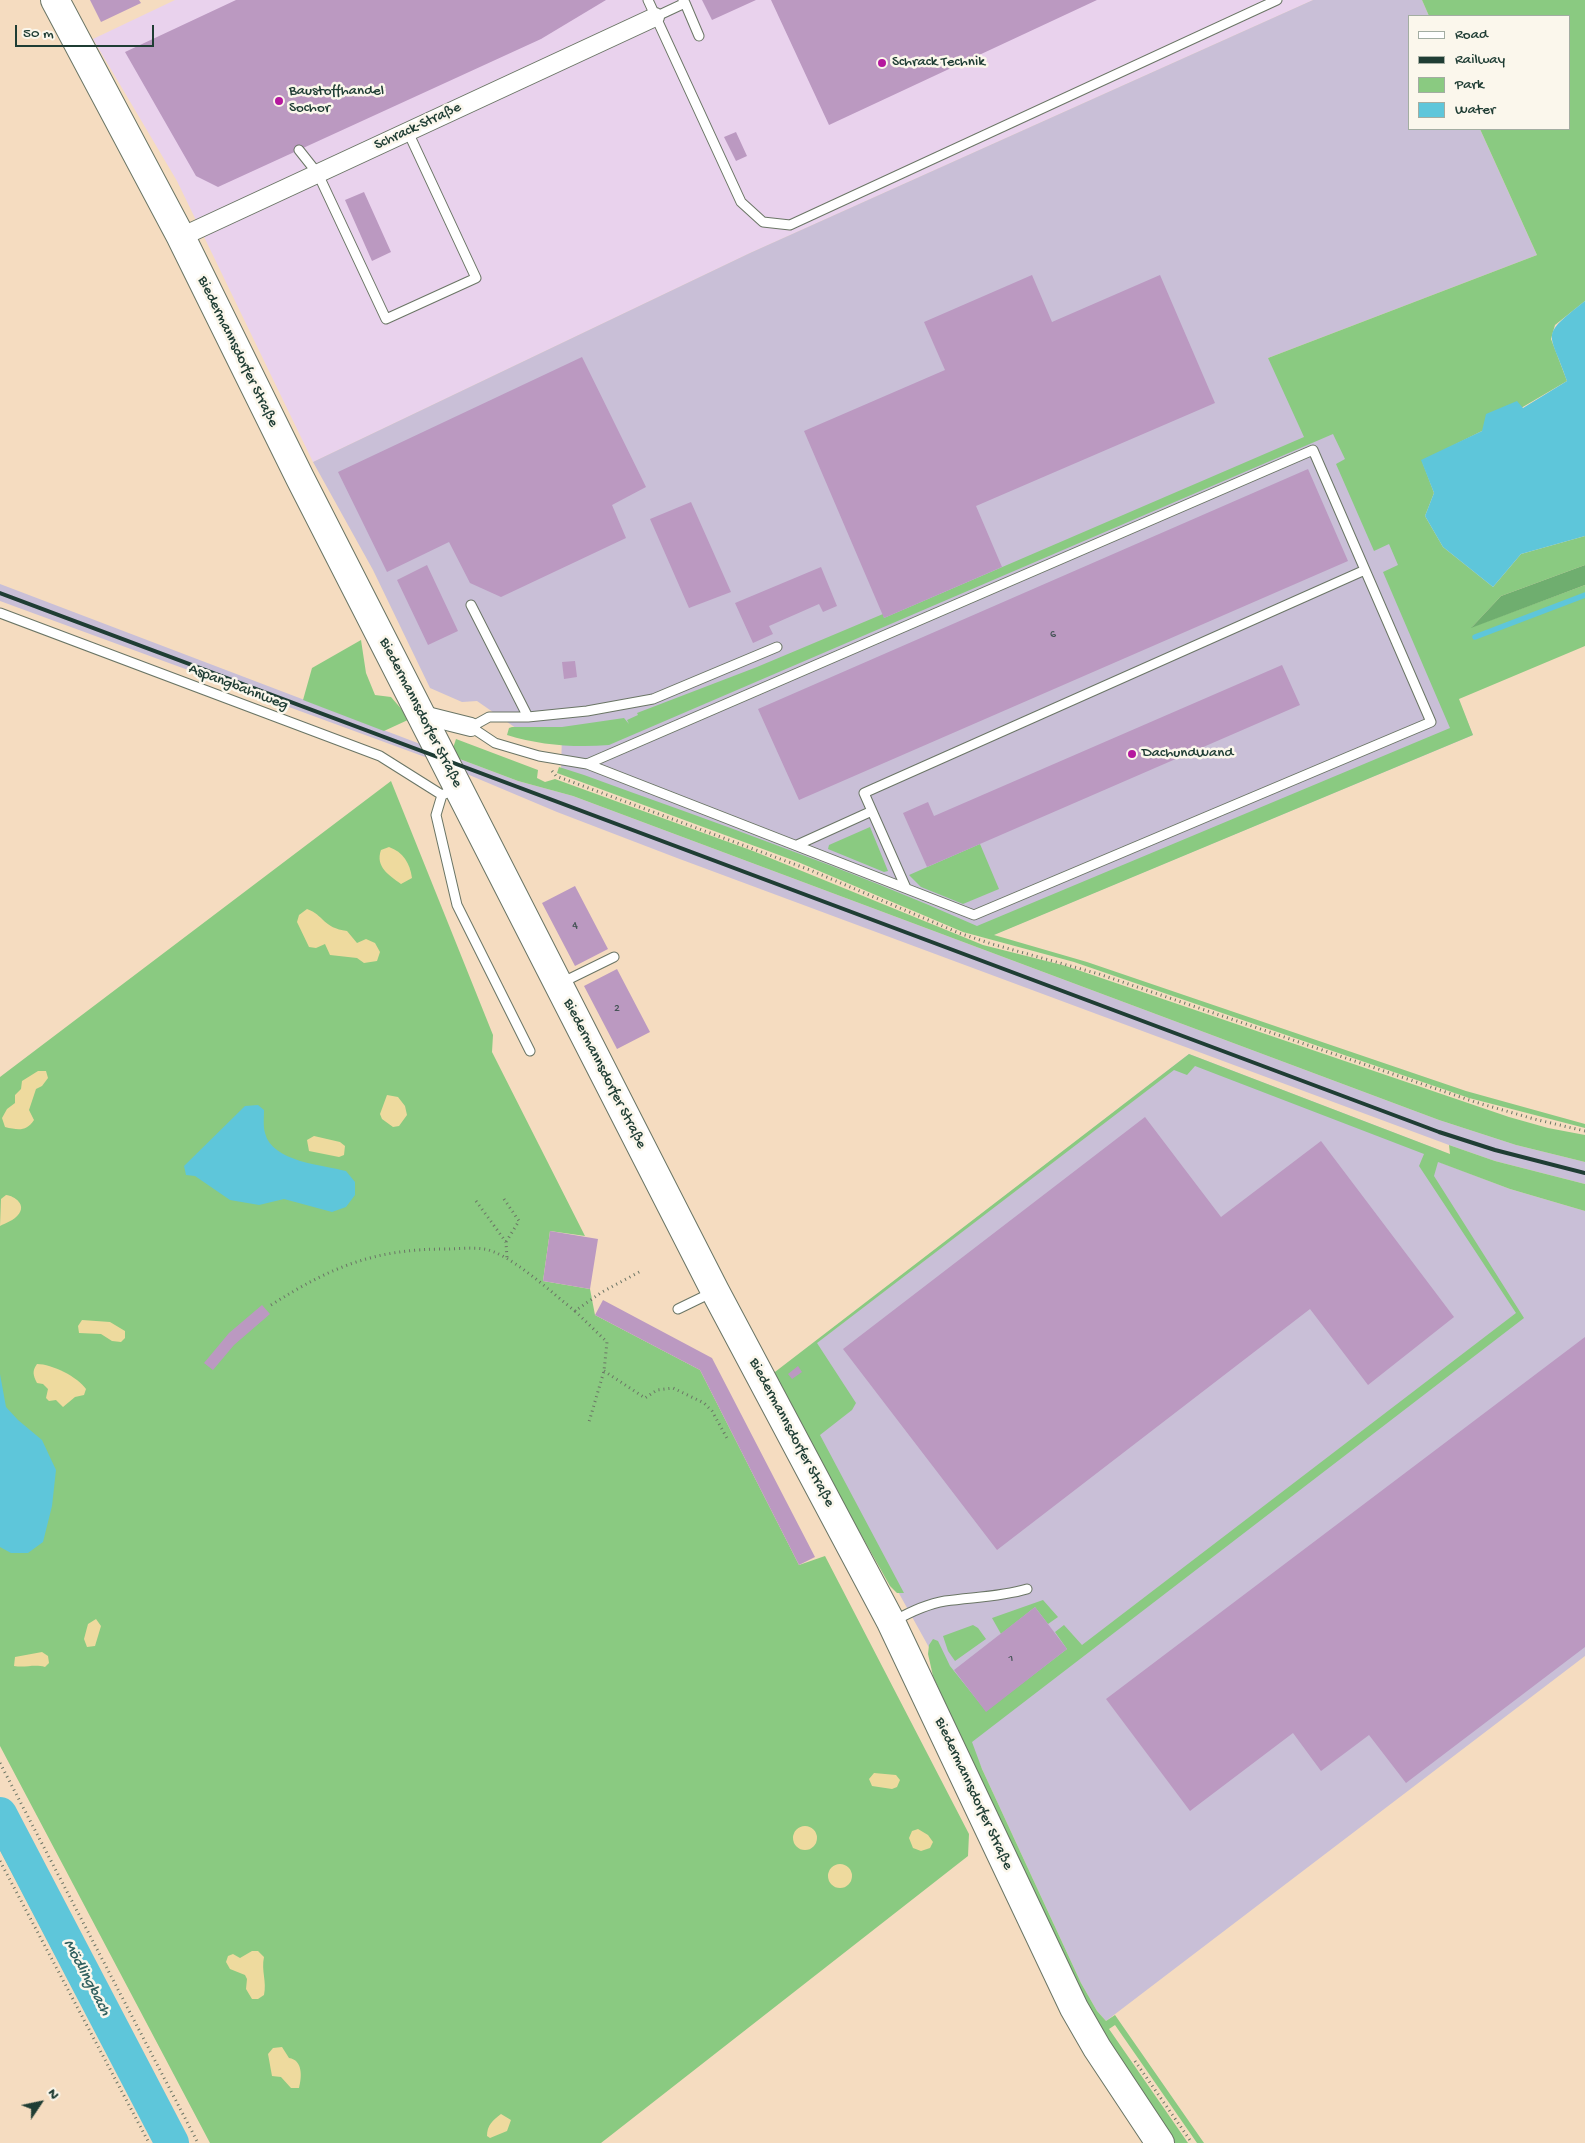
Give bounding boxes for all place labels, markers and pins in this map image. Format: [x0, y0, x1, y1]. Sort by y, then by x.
place label: Schrack Technik [892, 54, 985, 72]
marker: Schrack Technik [876, 57, 888, 69]
place label: Baustoffhandel Sochor [289, 83, 384, 118]
marker: Baustoffhandel Sochor [273, 95, 285, 107]
place label: DachundWand [1142, 745, 1233, 763]
marker: DachundWand [1126, 748, 1138, 760]

